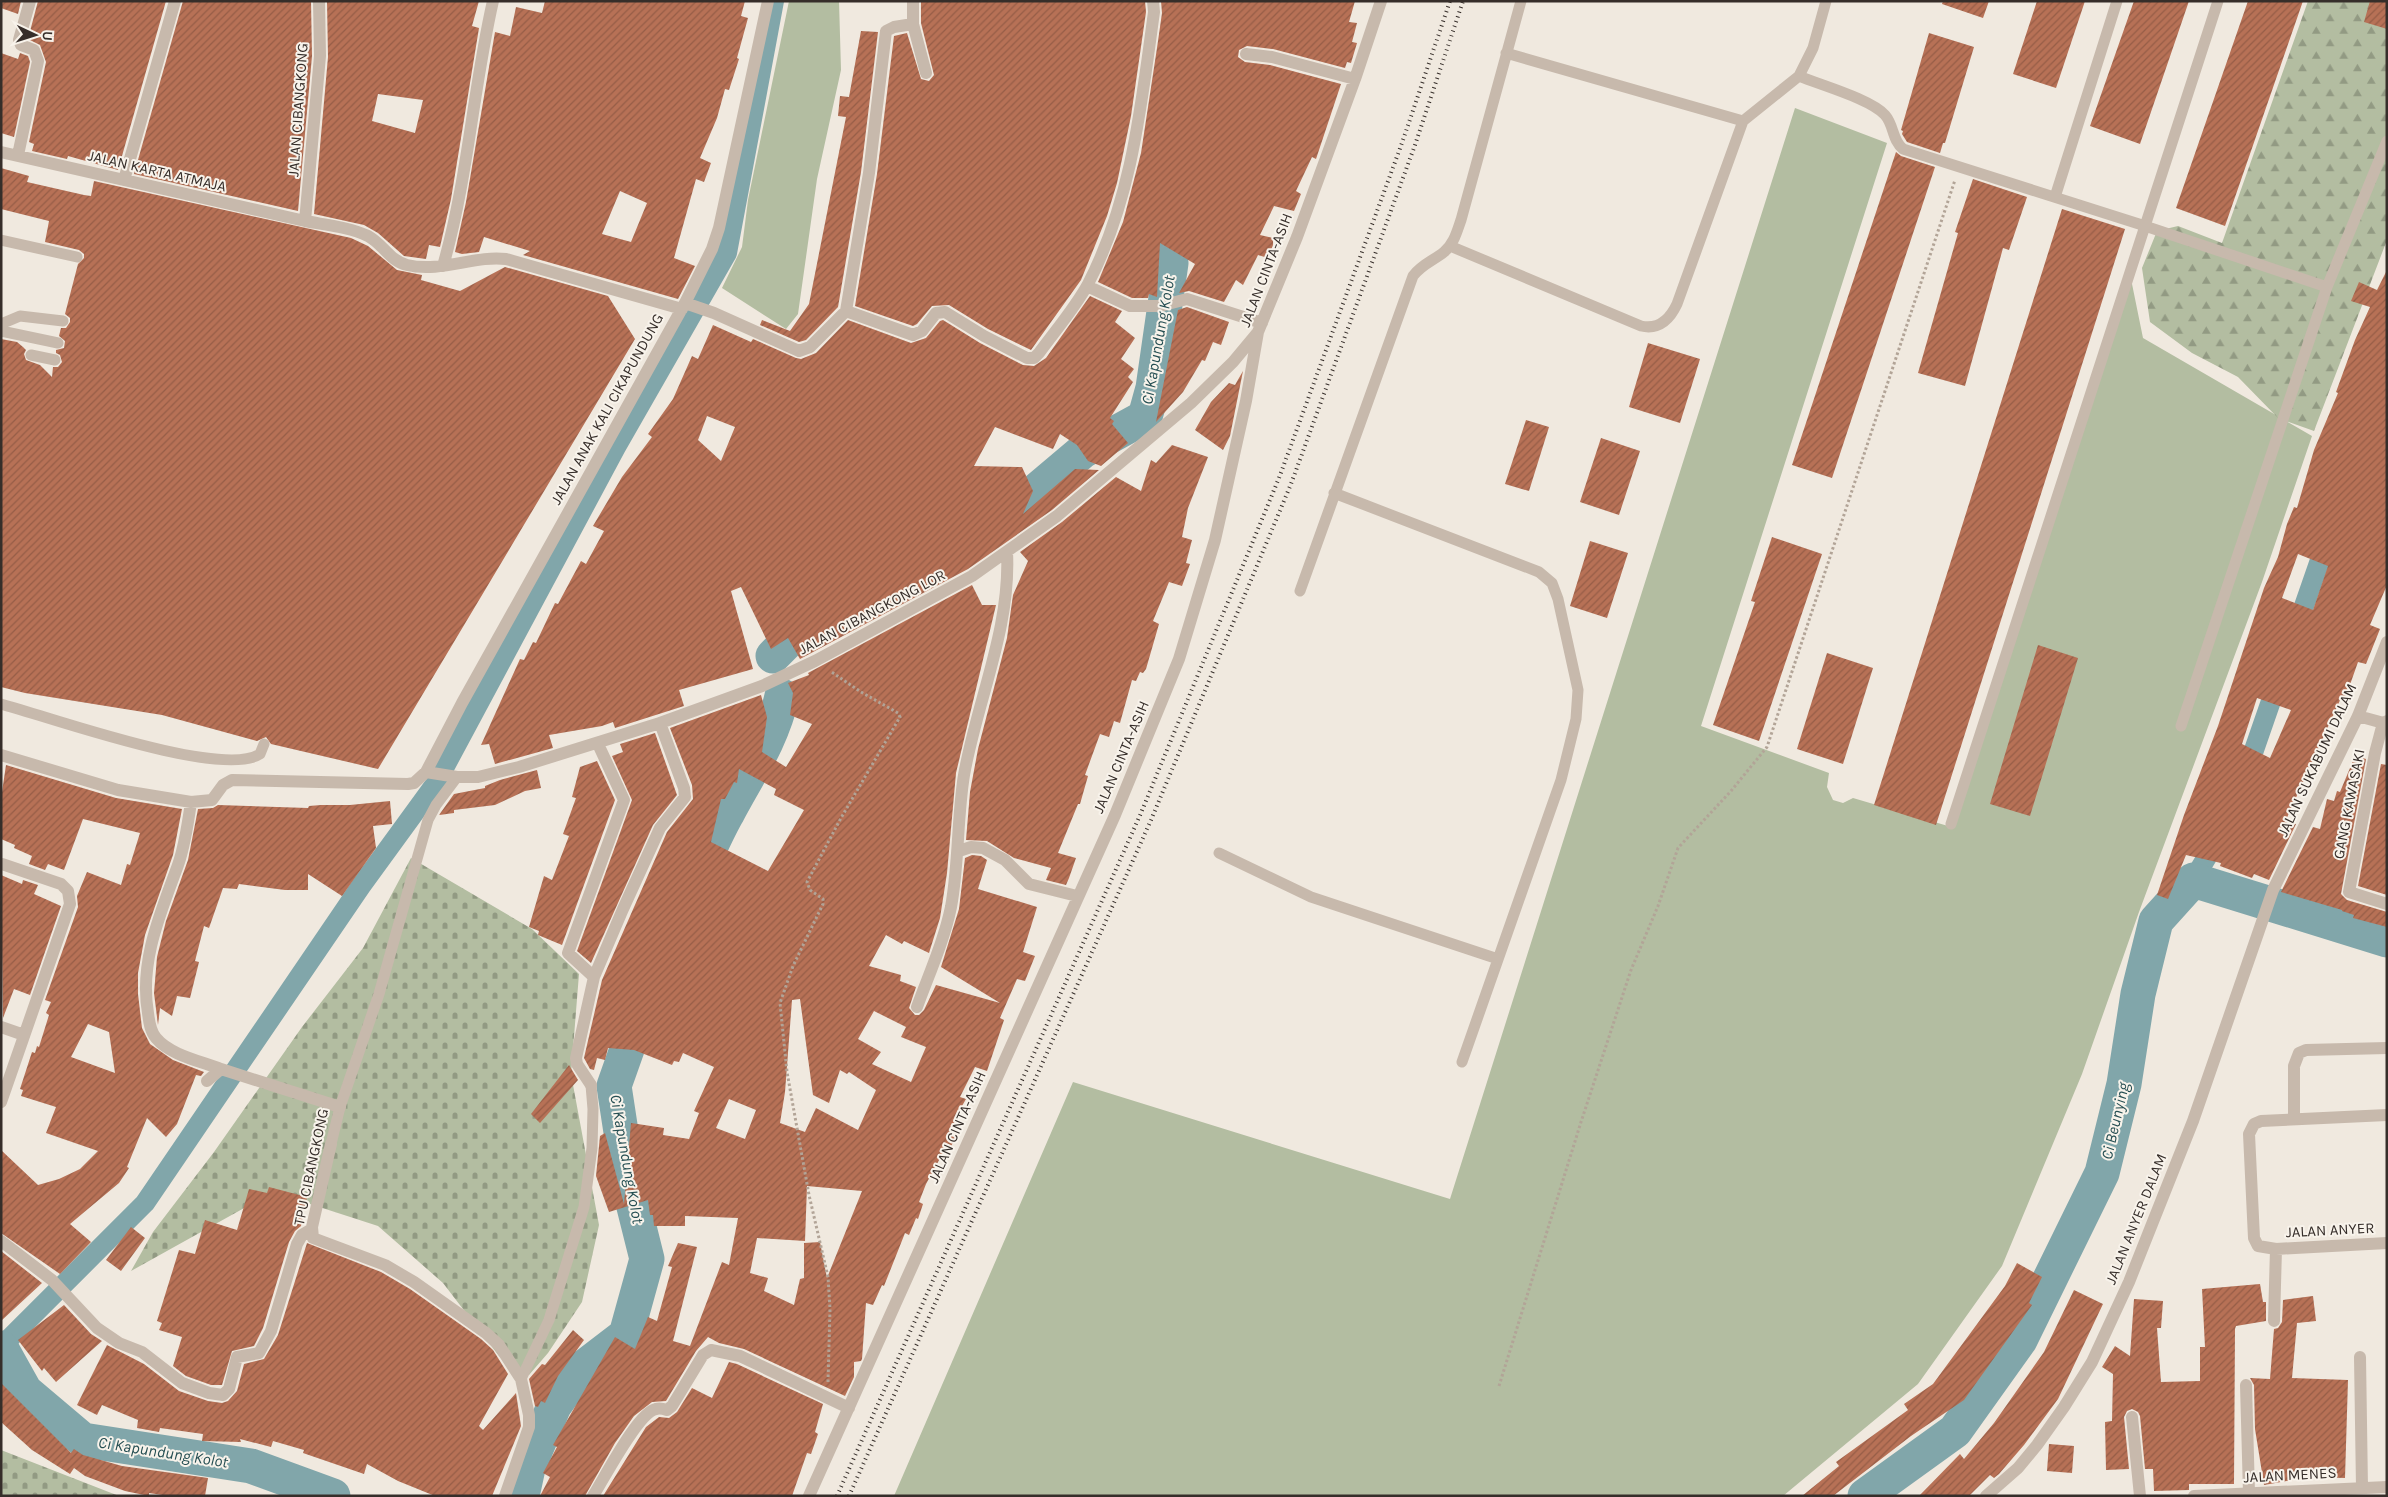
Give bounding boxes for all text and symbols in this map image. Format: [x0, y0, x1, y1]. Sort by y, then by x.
north arrow [10, 10, 60, 60]
text: U [39, 30, 56, 41]
street label: JALAN CIBANGKONG [284, 42, 312, 178]
street label: JALAN KARTA ATMAJA [86, 146, 228, 196]
street label: JALAN CINTA-ASIH [1236, 211, 1296, 329]
water label: Ci Kapundung Kolot [1137, 273, 1179, 406]
street label: JALAN ANAK KALI CIKAPUNDUNG [547, 310, 667, 508]
street label: JALAN CIBANGKONG LOR [796, 566, 948, 658]
street label: JALAN SUKABUMI DALAM [2274, 680, 2360, 840]
street label: JALAN CINTA-ASIH [1089, 698, 1153, 816]
street label: GANG KAWASAKI [2330, 747, 2368, 861]
street label: JALAN CINTA-ASIH [924, 1068, 990, 1186]
water label: Ci Beunying [2097, 1080, 2133, 1161]
water label: Ci Kapundung Kolot [606, 1093, 648, 1226]
street label: TPU CIBANGKONG [290, 1107, 332, 1227]
street label: JALAN ANYER DALAM [2102, 1151, 2170, 1287]
street label: JALAN ANYER [2285, 1219, 2375, 1241]
water label: Ci Kapundung Kolot [97, 1432, 230, 1472]
street label: JALAN MENES [2243, 1464, 2337, 1486]

